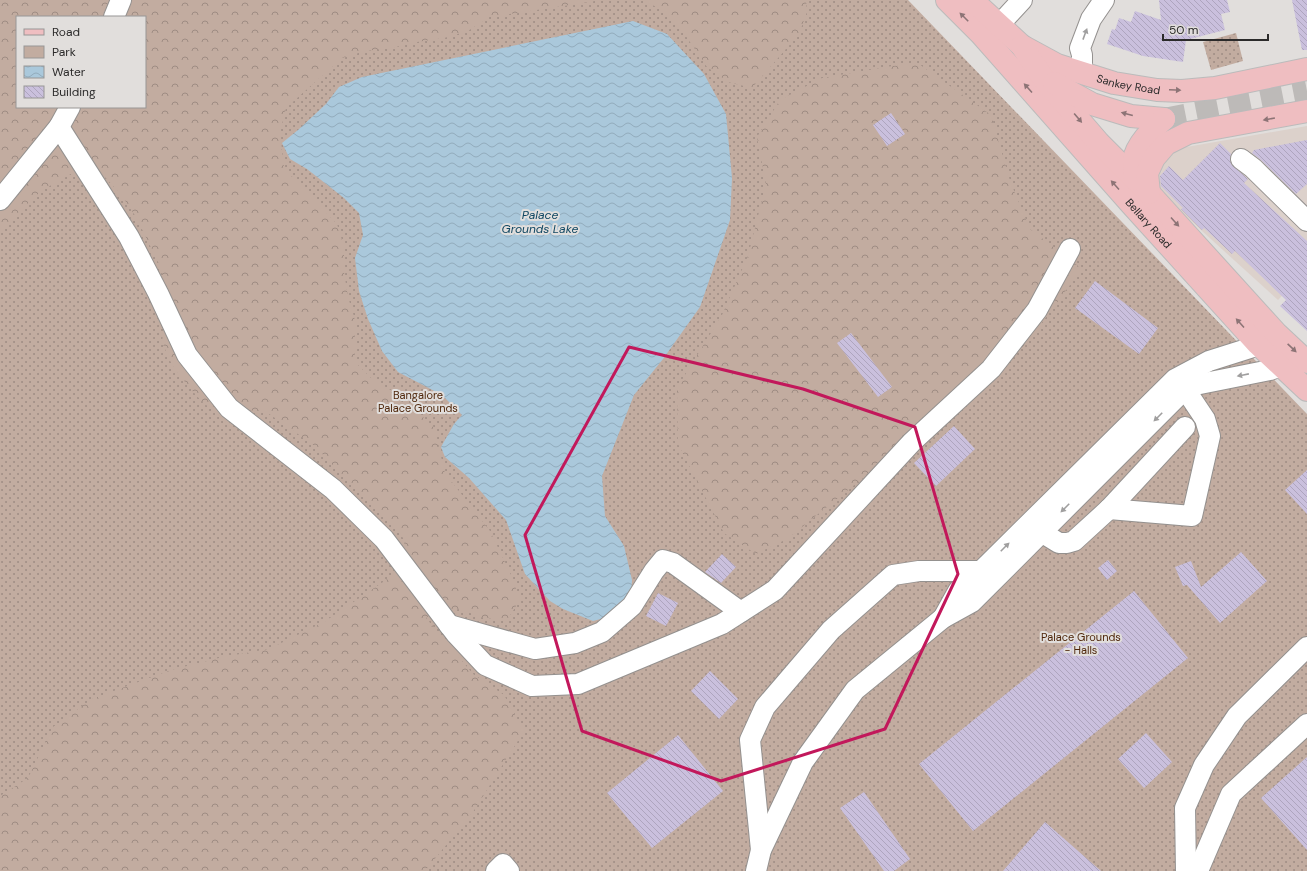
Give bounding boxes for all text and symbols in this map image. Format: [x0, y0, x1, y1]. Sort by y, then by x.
one-way arrow [959, 12, 969, 22]
legend [16, 16, 146, 108]
scale bar [1163, 16, 1268, 42]
text: 50 m [1169, 22, 1198, 38]
text: Road [52, 24, 80, 40]
one-way arrow [1082, 28, 1088, 40]
text: Park [52, 44, 76, 60]
text: Water [52, 64, 86, 80]
street label: Sankey Road [1095, 71, 1161, 97]
text: Building [52, 84, 96, 100]
one-way arrow [1024, 84, 1033, 93]
one-way arrow [1169, 87, 1181, 94]
one-way arrow [1121, 111, 1133, 117]
one-way arrow [1073, 113, 1082, 123]
one-way arrow [1263, 116, 1275, 122]
one-way arrow [1110, 180, 1119, 191]
street label: Bellary Road [1122, 196, 1175, 251]
water label: Palace Grounds Lake [502, 207, 579, 237]
one-way arrow [1170, 217, 1179, 228]
one-way arrow [1235, 318, 1244, 328]
one-way arrow [1287, 343, 1297, 353]
one-way arrow [1237, 372, 1249, 378]
park label: Bangalore Palace Grounds [378, 388, 458, 415]
one-way arrow [1153, 412, 1163, 421]
one-way arrow [1060, 503, 1070, 513]
one-way arrow [1000, 542, 1010, 552]
park label: Palace Grounds - Halls [1041, 630, 1121, 657]

